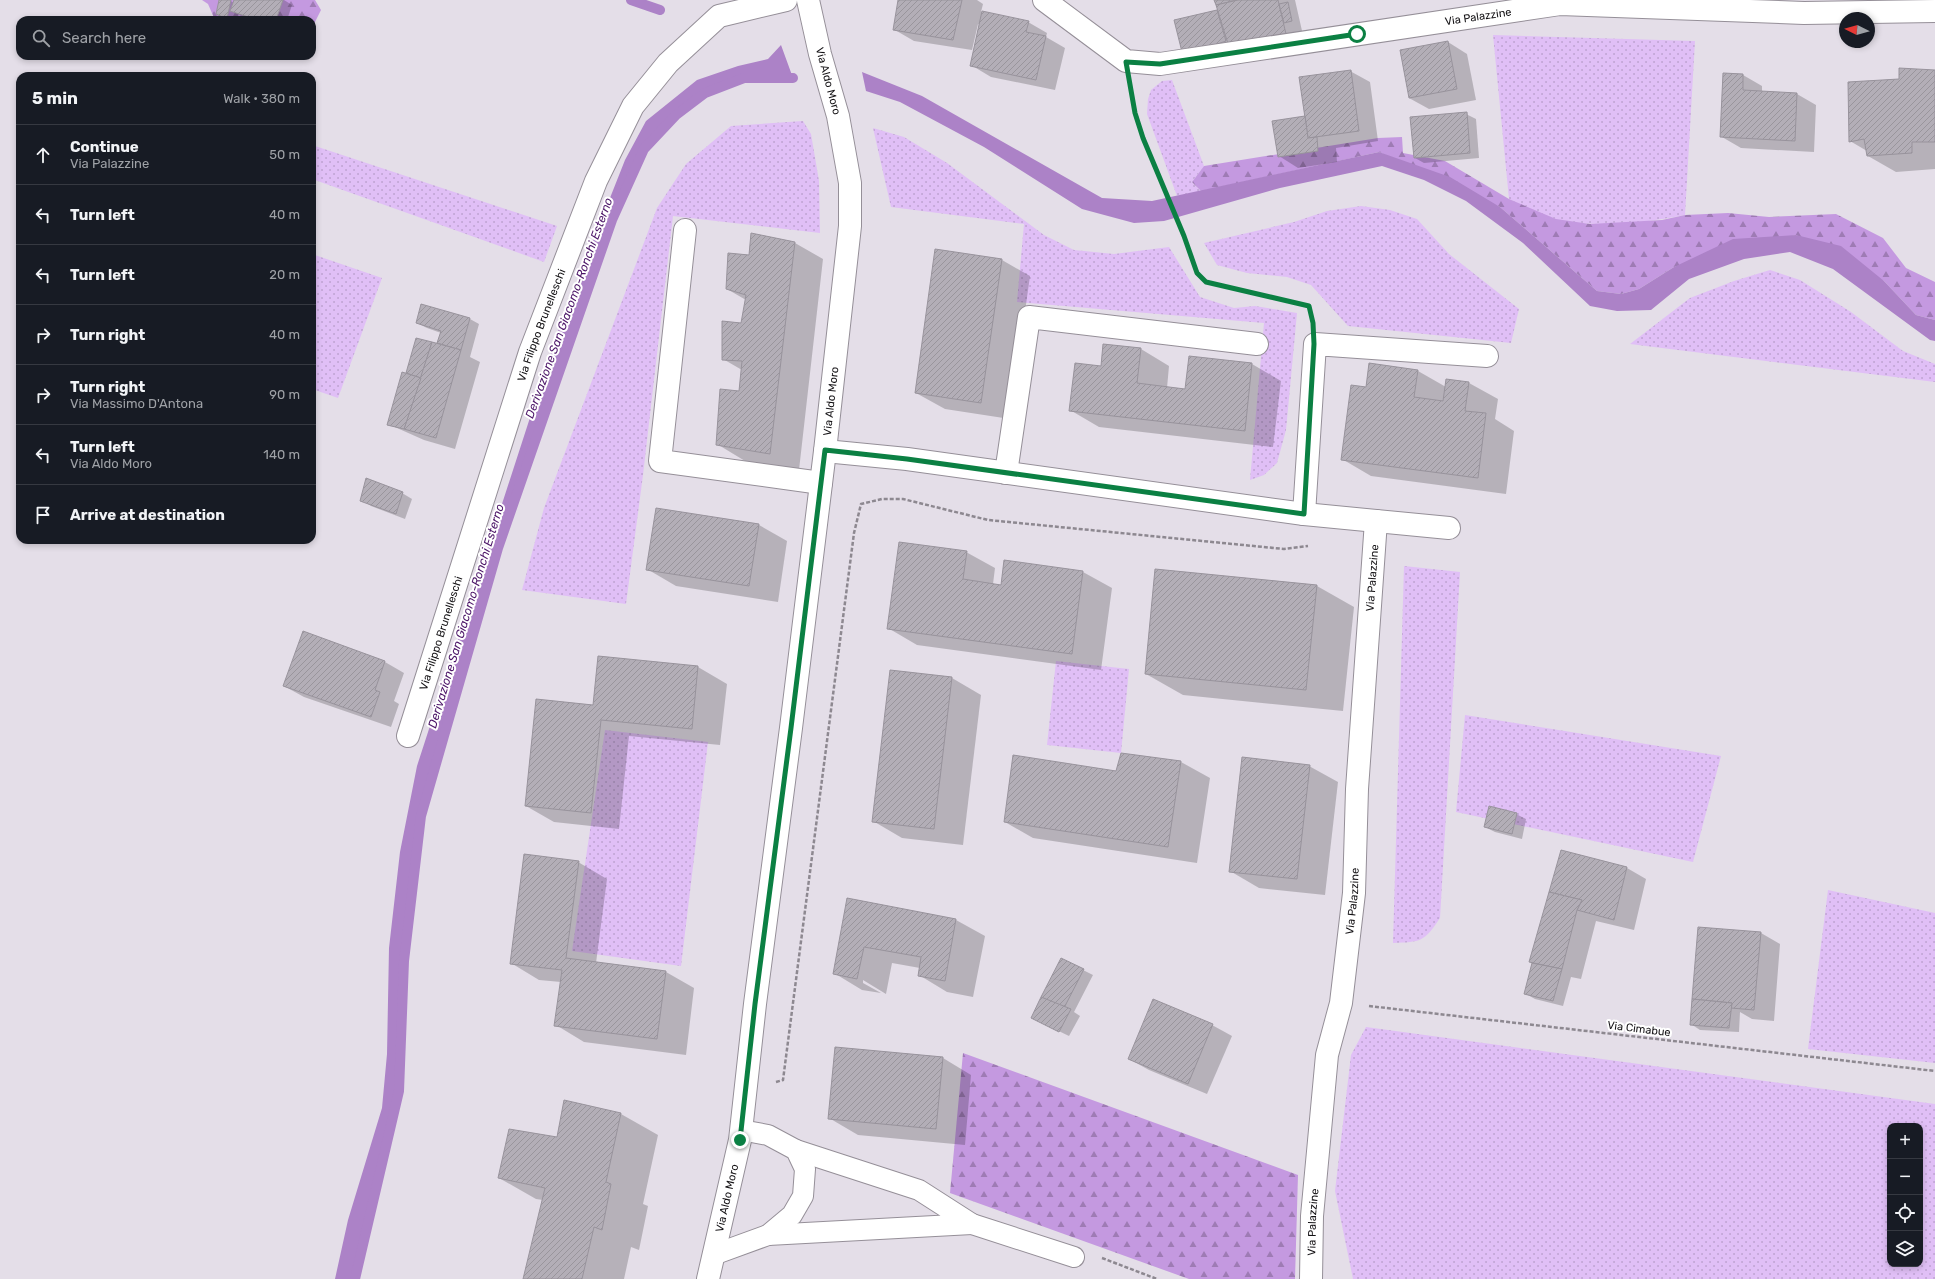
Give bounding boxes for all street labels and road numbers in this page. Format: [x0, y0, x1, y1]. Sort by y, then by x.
street label: Via Palazzine [1444, 5, 1512, 28]
street label: Via Aldo Moro [813, 46, 843, 116]
street label: Via Filippo Brunelleschi [515, 267, 568, 383]
street label: Via Aldo Moro [820, 366, 841, 436]
street label: Via Palazzine [1363, 544, 1381, 612]
street label: Via Filippo Brunelleschi [417, 574, 465, 692]
street label: Via Palazzine [1343, 868, 1361, 935]
street label: Via Cimabue [1607, 1019, 1671, 1039]
street label: Via Aldo Moro [712, 1163, 741, 1233]
street label: Via Palazzine [1305, 1188, 1321, 1256]

